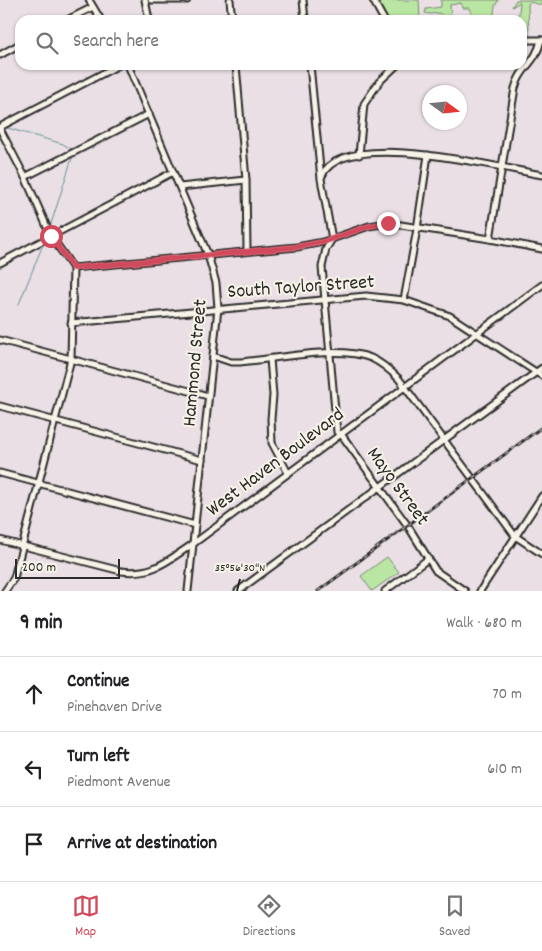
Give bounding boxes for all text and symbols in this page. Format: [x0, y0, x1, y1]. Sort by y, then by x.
search box [15, 15, 527, 70]
icon: search [33, 29, 61, 57]
text: Search here [73, 29, 159, 56]
north arrow [422, 85, 467, 130]
route end [377, 212, 400, 235]
route start [40, 225, 63, 248]
street label: South Taylor Street [227, 269, 375, 307]
street label: Hammond Street [176, 298, 216, 428]
street label: West Haven Boulevard [201, 402, 351, 524]
street label: Mayo Street [359, 442, 435, 532]
scale bar [15, 556, 120, 579]
text: 200 m [22, 558, 56, 578]
text: 35°56'30"N [215, 560, 265, 577]
text: 9 min [20, 609, 62, 639]
text: Walk · 680 m [446, 612, 522, 635]
text: Continue [67, 669, 129, 696]
icon: ahead [20, 680, 48, 708]
text: 70 m [492, 683, 522, 706]
text: Pinehaven Drive [67, 696, 162, 719]
text: Turn left [67, 744, 130, 771]
icon: left [20, 755, 48, 783]
text: 610 m [487, 758, 522, 781]
text: Piedmont Avenue [67, 771, 171, 794]
icon: arrive [20, 830, 48, 858]
text: Arrive at destination [67, 831, 217, 858]
tab: Map [72, 892, 100, 942]
tab: Directions [243, 892, 296, 942]
tab: Saved [439, 892, 470, 942]

